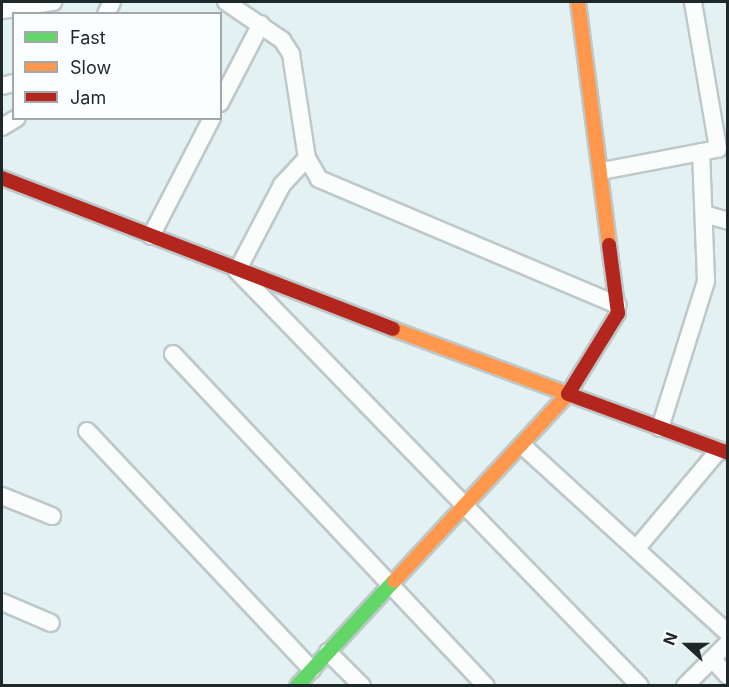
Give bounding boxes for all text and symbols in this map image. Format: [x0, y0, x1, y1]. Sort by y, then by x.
legend [12, 12, 222, 120]
text: Fast [70, 27, 106, 48]
text: Slow [70, 57, 111, 78]
text: Jam [70, 87, 106, 108]
north arrow [657, 615, 717, 675]
text: N [659, 629, 682, 648]

